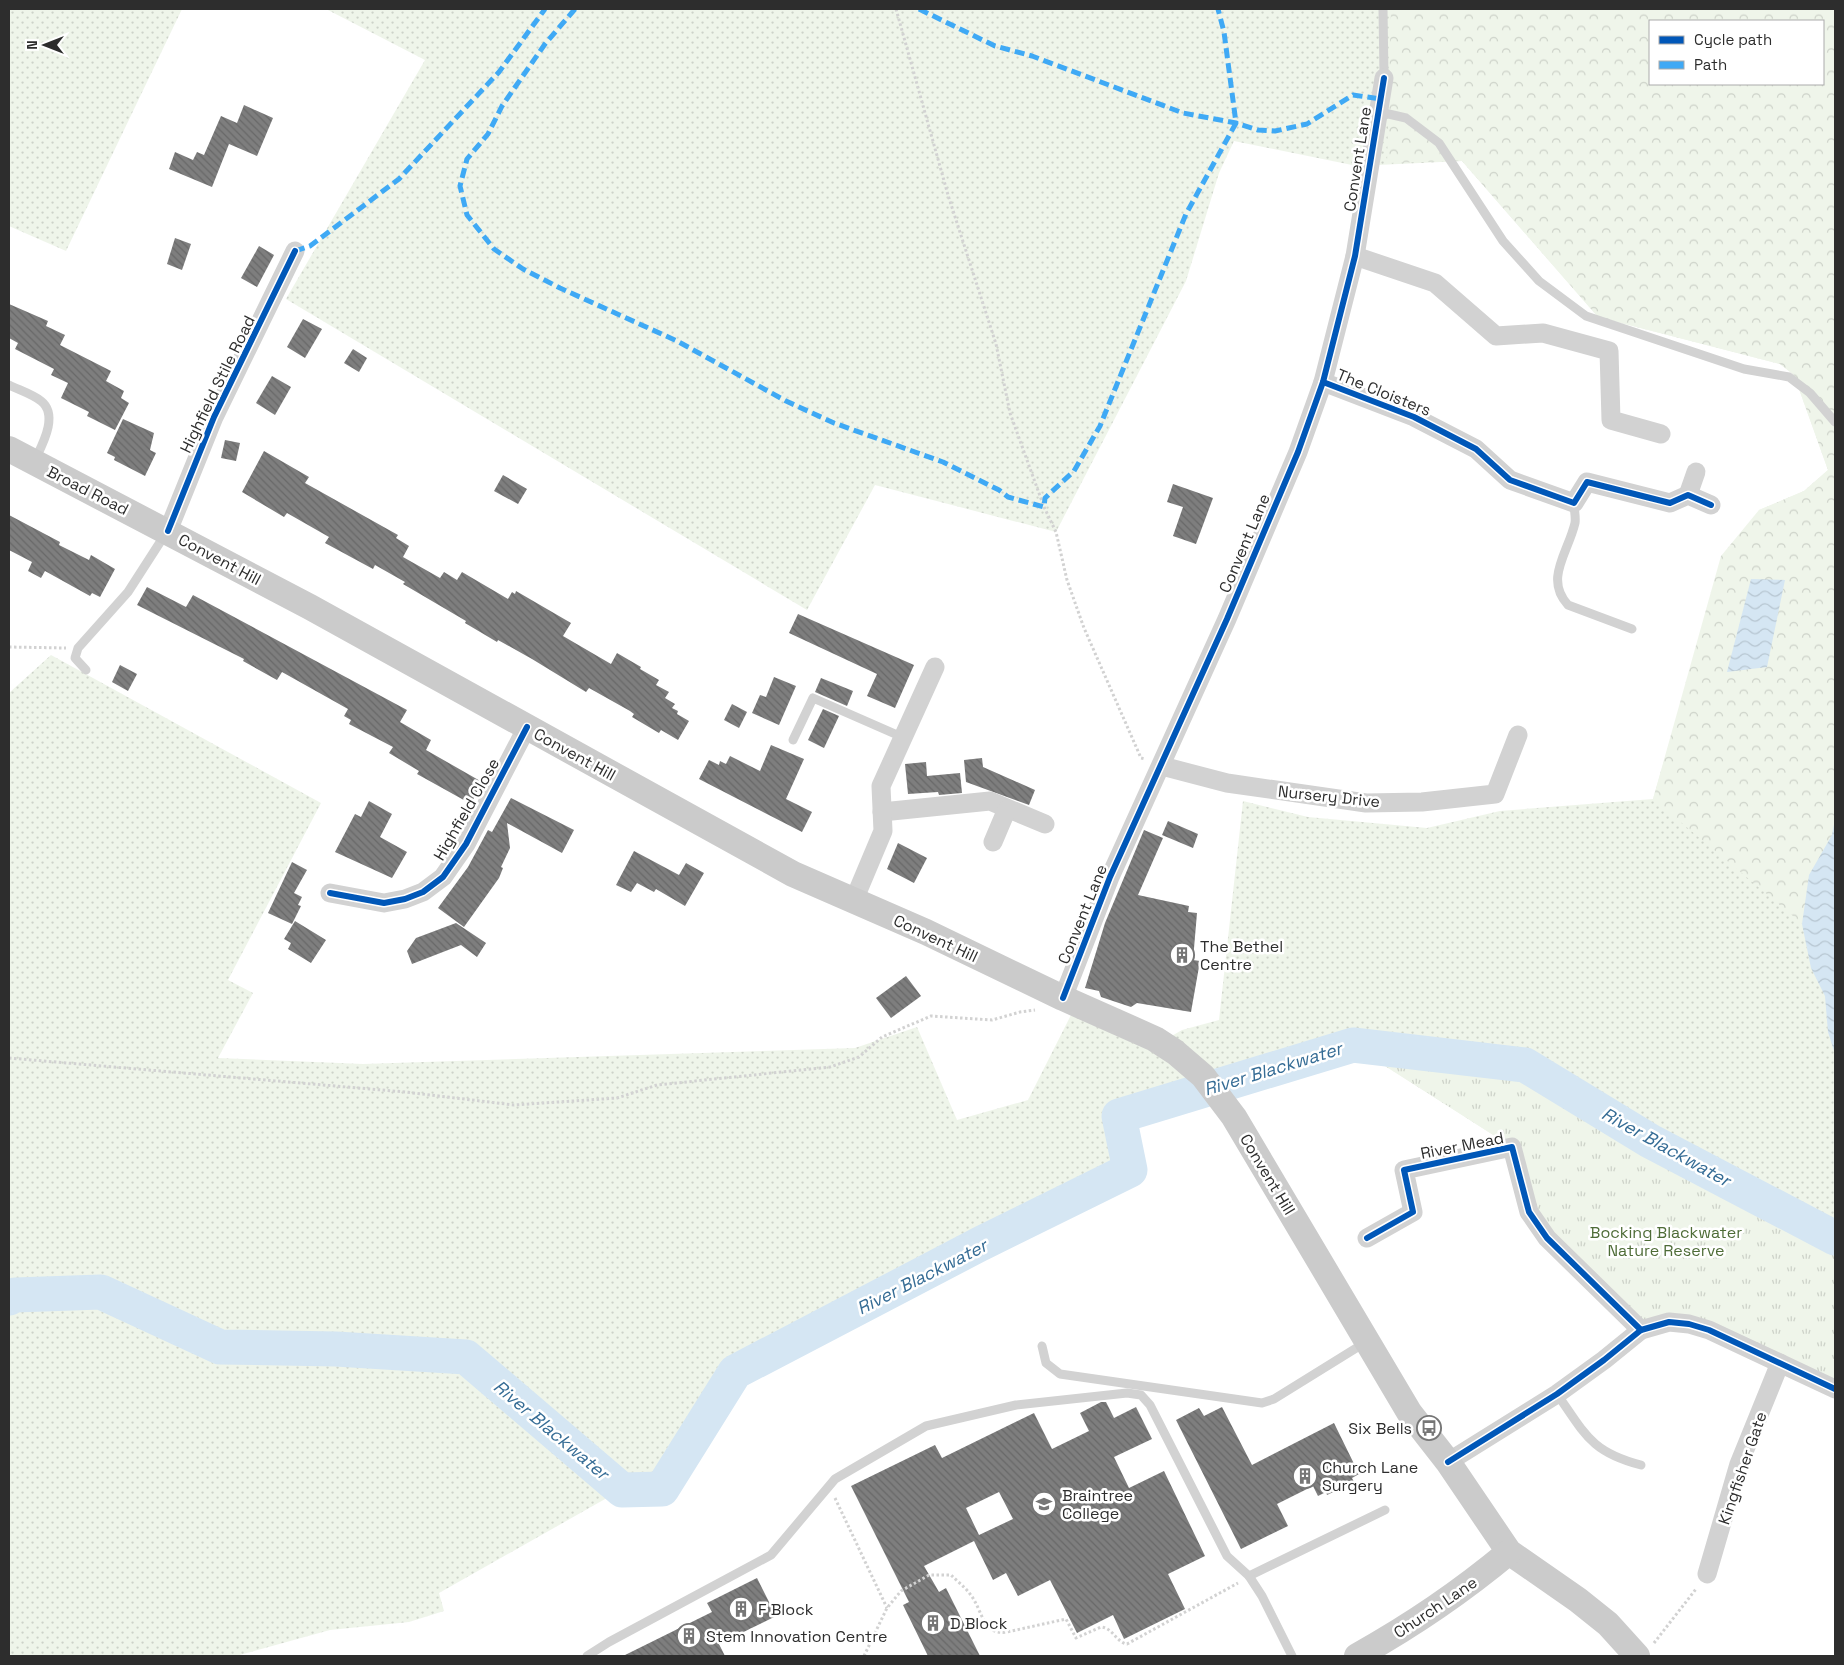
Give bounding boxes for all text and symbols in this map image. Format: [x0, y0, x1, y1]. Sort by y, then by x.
north arrow [20, 20, 70, 70]
legend [1649, 20, 1824, 85]
text: Cycle path [1694, 30, 1772, 49]
text: N [23, 40, 41, 50]
text: Path [1694, 55, 1727, 74]
street label: Convent Lane [1339, 105, 1376, 213]
street label: Highfield Stile Road [175, 312, 260, 456]
street label: The Cloisters [1334, 364, 1434, 421]
street label: Broad Road [43, 461, 132, 520]
street label: Convent Lane [1214, 490, 1275, 596]
street label: Convent Hill [175, 529, 265, 590]
street label: Convent Hill [530, 723, 620, 786]
street label: Highfield Close [429, 754, 504, 864]
street label: Nursery Drive [1277, 781, 1381, 812]
street label: Convent Lane [1053, 861, 1112, 967]
street label: Convent Hill [890, 910, 981, 967]
place label: The Bethel Centre [1200, 936, 1283, 975]
building icon: The Bethel Centre [1169, 942, 1195, 968]
water label: River Blackwater [1201, 1036, 1347, 1100]
water label: River Blackwater [1598, 1102, 1736, 1192]
street label: River Mead [1419, 1127, 1506, 1164]
street label: Convent Hill [1235, 1130, 1300, 1219]
park label: Bocking Blackwater Nature Reserve [1590, 1222, 1742, 1261]
water label: River Blackwater [853, 1233, 993, 1319]
water label: River Blackwater [489, 1375, 615, 1486]
street label: Kingfisher Gate [1713, 1409, 1772, 1527]
bus stop icon: Six Bells [1416, 1415, 1442, 1441]
place label: Six Bells [1348, 1418, 1412, 1439]
place label: Church Lane Surgery [1322, 1457, 1418, 1496]
building icon: Church Lane Surgery [1292, 1463, 1318, 1489]
place label: Braintree College [1062, 1485, 1133, 1524]
school or university icon: Braintree College [1031, 1491, 1057, 1517]
street label: Church Lane [1390, 1572, 1481, 1643]
building icon: F Block [728, 1596, 754, 1622]
place label: F Block [758, 1599, 814, 1620]
building icon: D Block [920, 1610, 946, 1636]
place label: D Block [950, 1613, 1008, 1634]
building icon: Stem Innovation Centre [676, 1623, 702, 1649]
place label: Stem Innovation Centre [706, 1626, 887, 1647]

